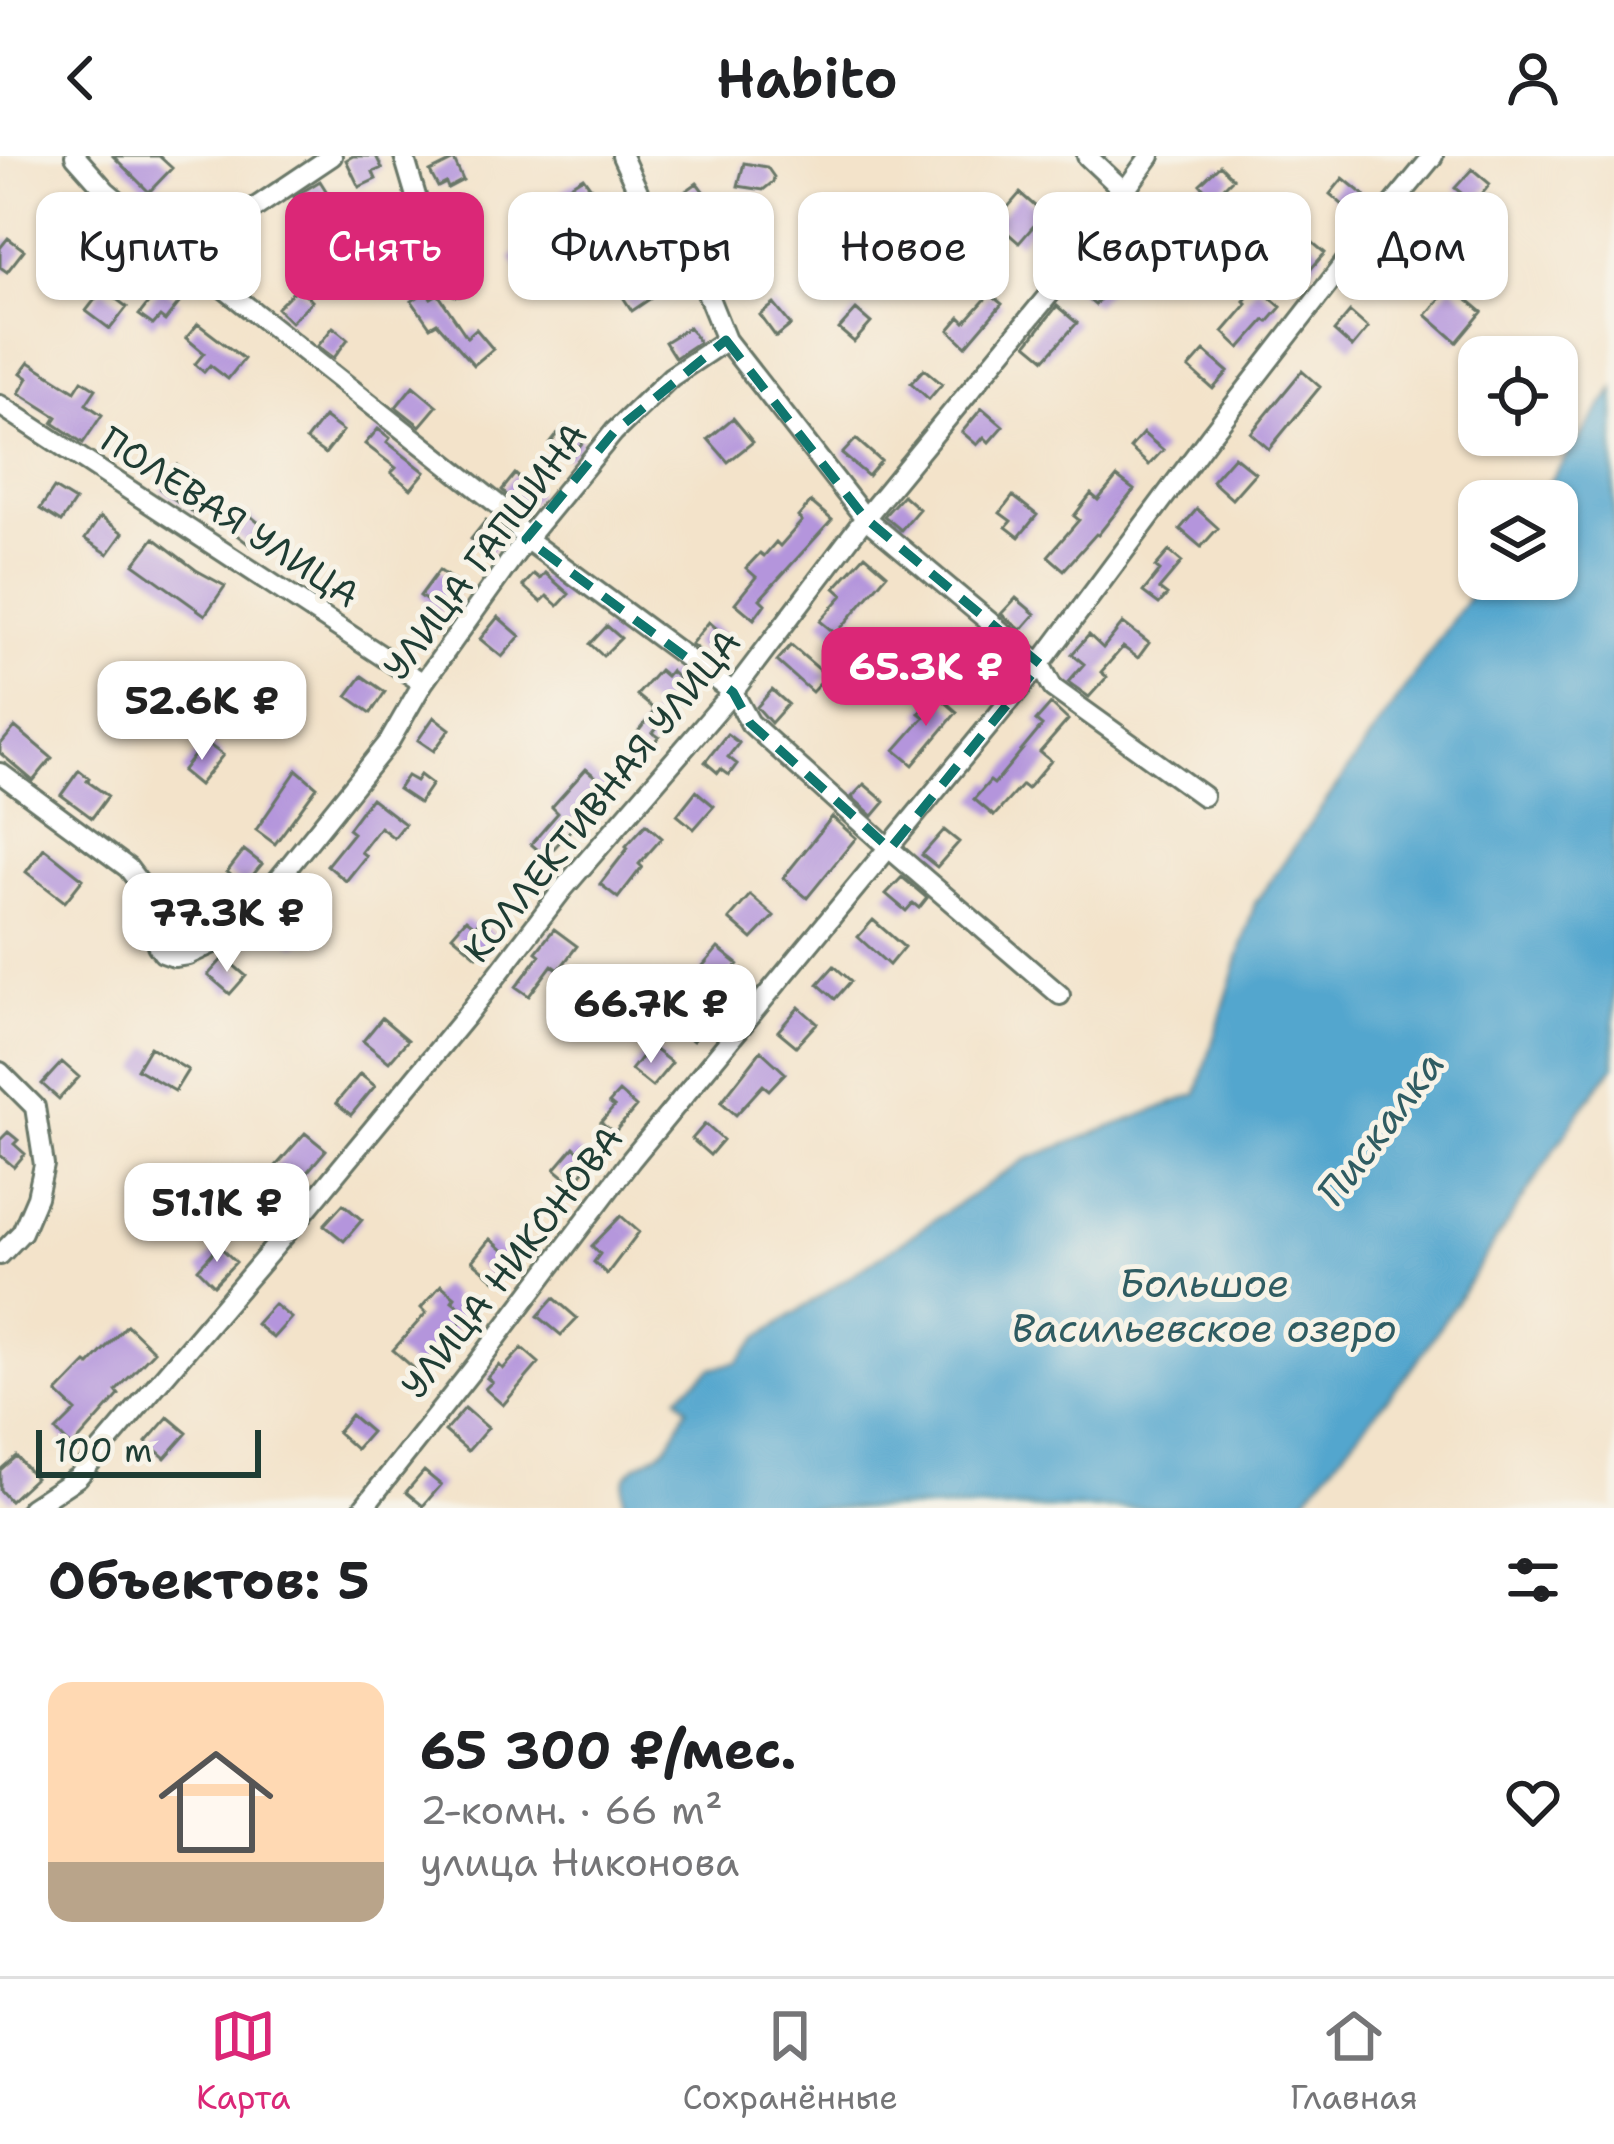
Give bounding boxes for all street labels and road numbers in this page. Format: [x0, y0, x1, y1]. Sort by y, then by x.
street label: УЛИЦА ГАПШИНА [372, 412, 598, 690]
street label: ПОЛЕВАЯ УЛИЦА [91, 415, 369, 619]
street label: КОЛЛЕКТИВНАЯ УЛИЦА [452, 619, 752, 973]
street label: УЛИЦА НИКОНОВА [390, 1116, 634, 1408]

